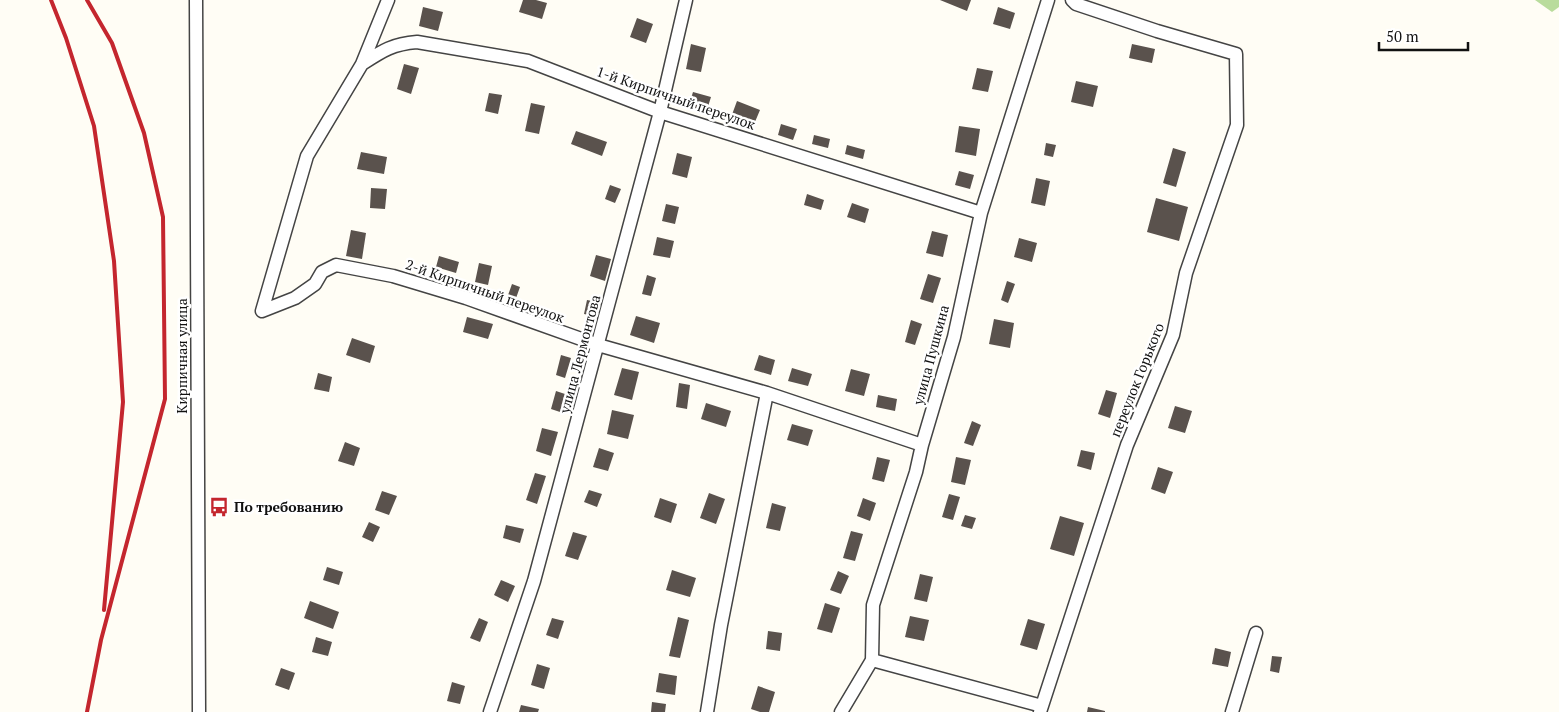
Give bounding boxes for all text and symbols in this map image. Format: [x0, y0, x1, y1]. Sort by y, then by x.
scale bar [1379, 20, 1468, 52]
text: 50 m [1386, 26, 1419, 46]
street label: 1-й Кирпичный переулок [594, 61, 759, 134]
street label: 2-й Кирпичный переулок [403, 254, 568, 327]
street label: улица Лермонтова [554, 293, 604, 416]
street label: Кирпичная улица [172, 298, 191, 414]
street label: улица Пушкина [908, 303, 953, 408]
street label: переулок Горького [1105, 320, 1168, 440]
bus stop icon: По требованию [208, 496, 230, 518]
place label: По требованию [234, 497, 343, 516]

